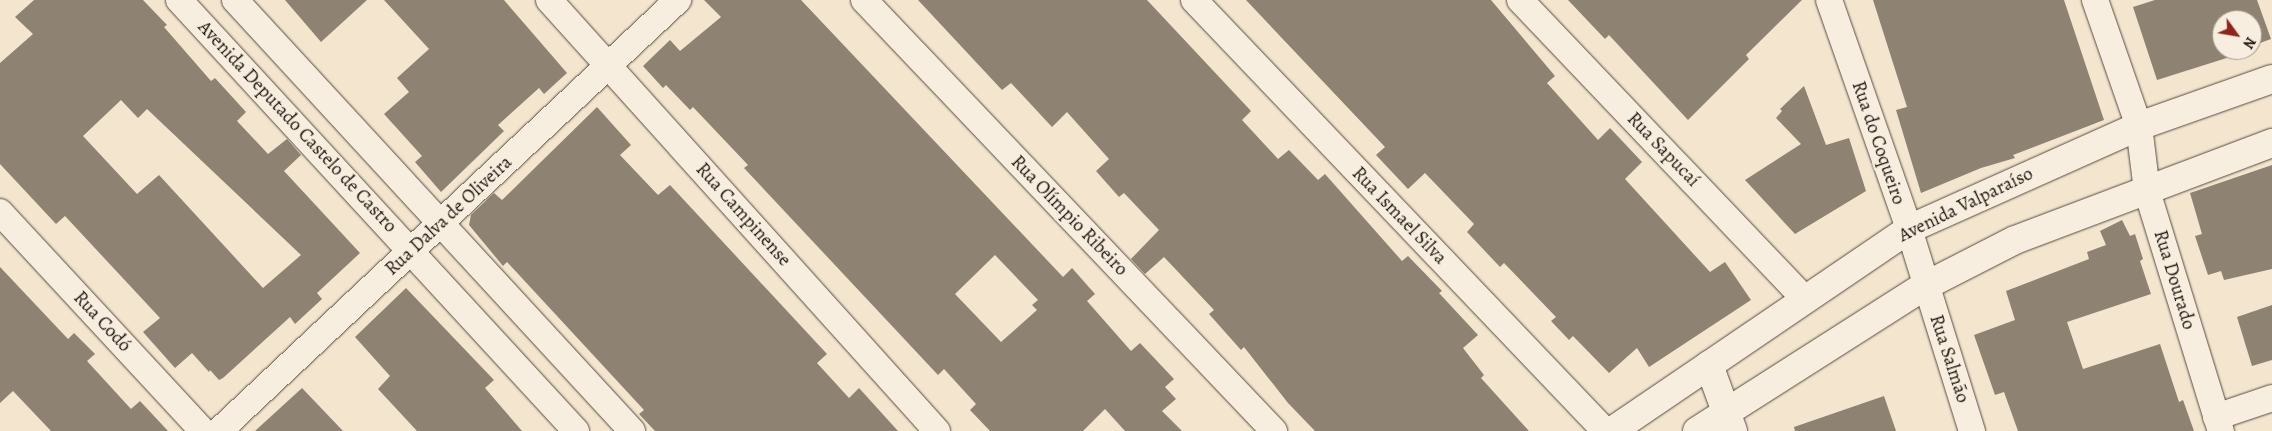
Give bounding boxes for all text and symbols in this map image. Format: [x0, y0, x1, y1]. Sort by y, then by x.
north arrow [2212, 10, 2262, 60]
street label: Avenida Deputado Castelo de Castro [193, 16, 401, 238]
text: N [2239, 33, 2260, 52]
street label: Rua do Coqueiro [1846, 78, 1910, 208]
street label: Rua Sapucaí [1622, 108, 1704, 192]
street label: Rua Dalva de Oliveira [381, 151, 517, 281]
street label: Rua Olímpio Ribeiro [1006, 151, 1132, 281]
street label: Rua Campinense [691, 159, 795, 271]
street label: Rua Ismael Silva [1347, 163, 1451, 269]
street label: Avenida Valparaíso [1895, 163, 2037, 247]
street label: Rua Dourado [2148, 228, 2200, 332]
street label: Rua Codó [68, 287, 136, 357]
street label: Rua Salmão [1924, 312, 1974, 406]

